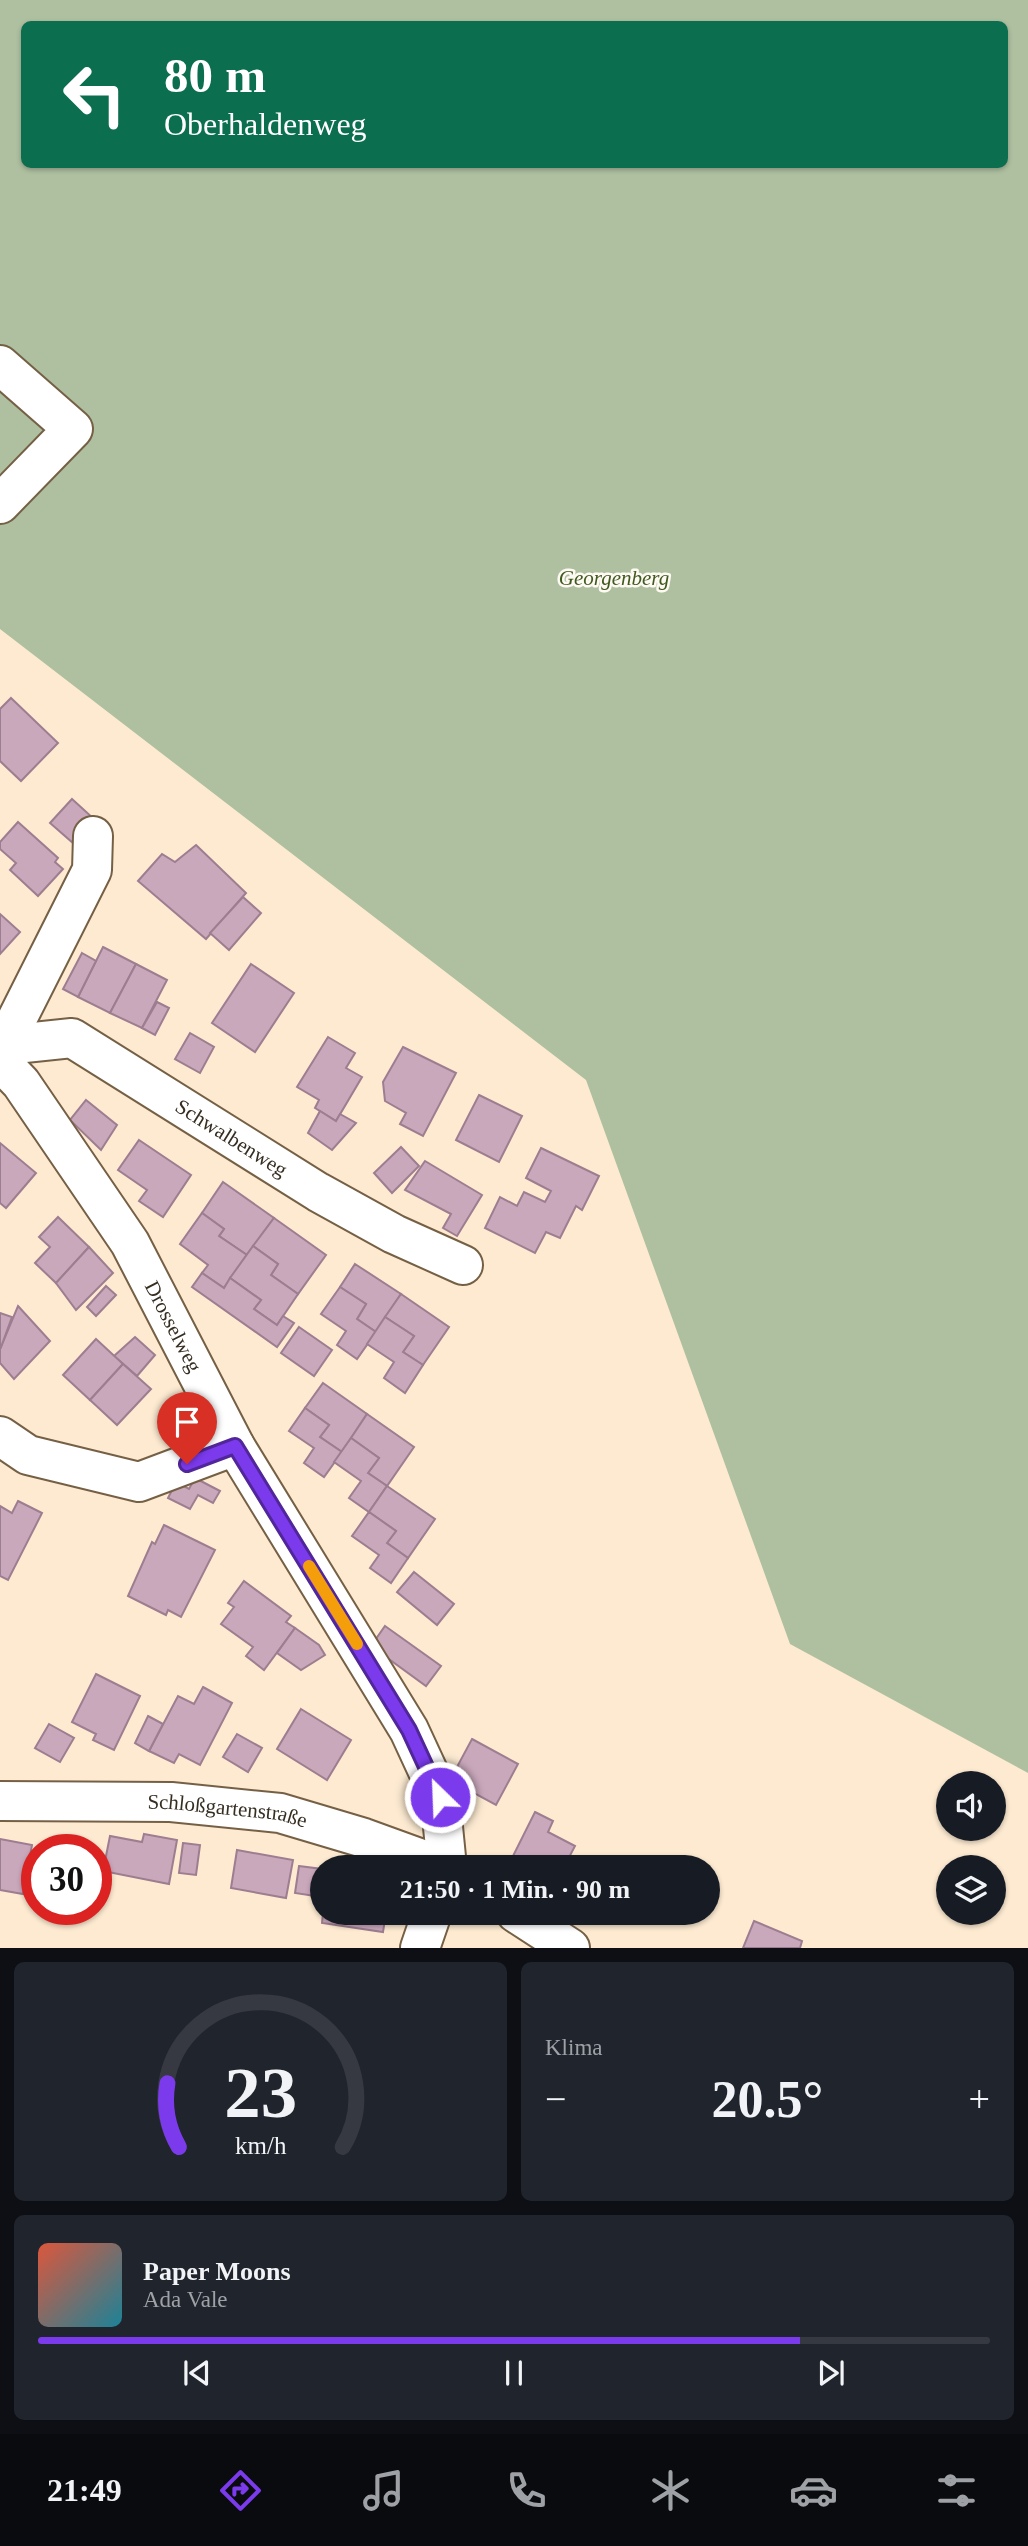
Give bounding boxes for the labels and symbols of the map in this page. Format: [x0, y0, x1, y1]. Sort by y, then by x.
park label: Georgenberg [559, 566, 669, 590]
street label: Schwalbenweg [171, 1094, 292, 1182]
street label: Drosselweg [140, 1277, 207, 1377]
pin [157, 1392, 217, 1464]
position arrow [403, 1760, 477, 1834]
street label: Schloßgartenstraße [147, 1790, 310, 1832]
speed limit sign: 30 [21, 1834, 112, 1925]

